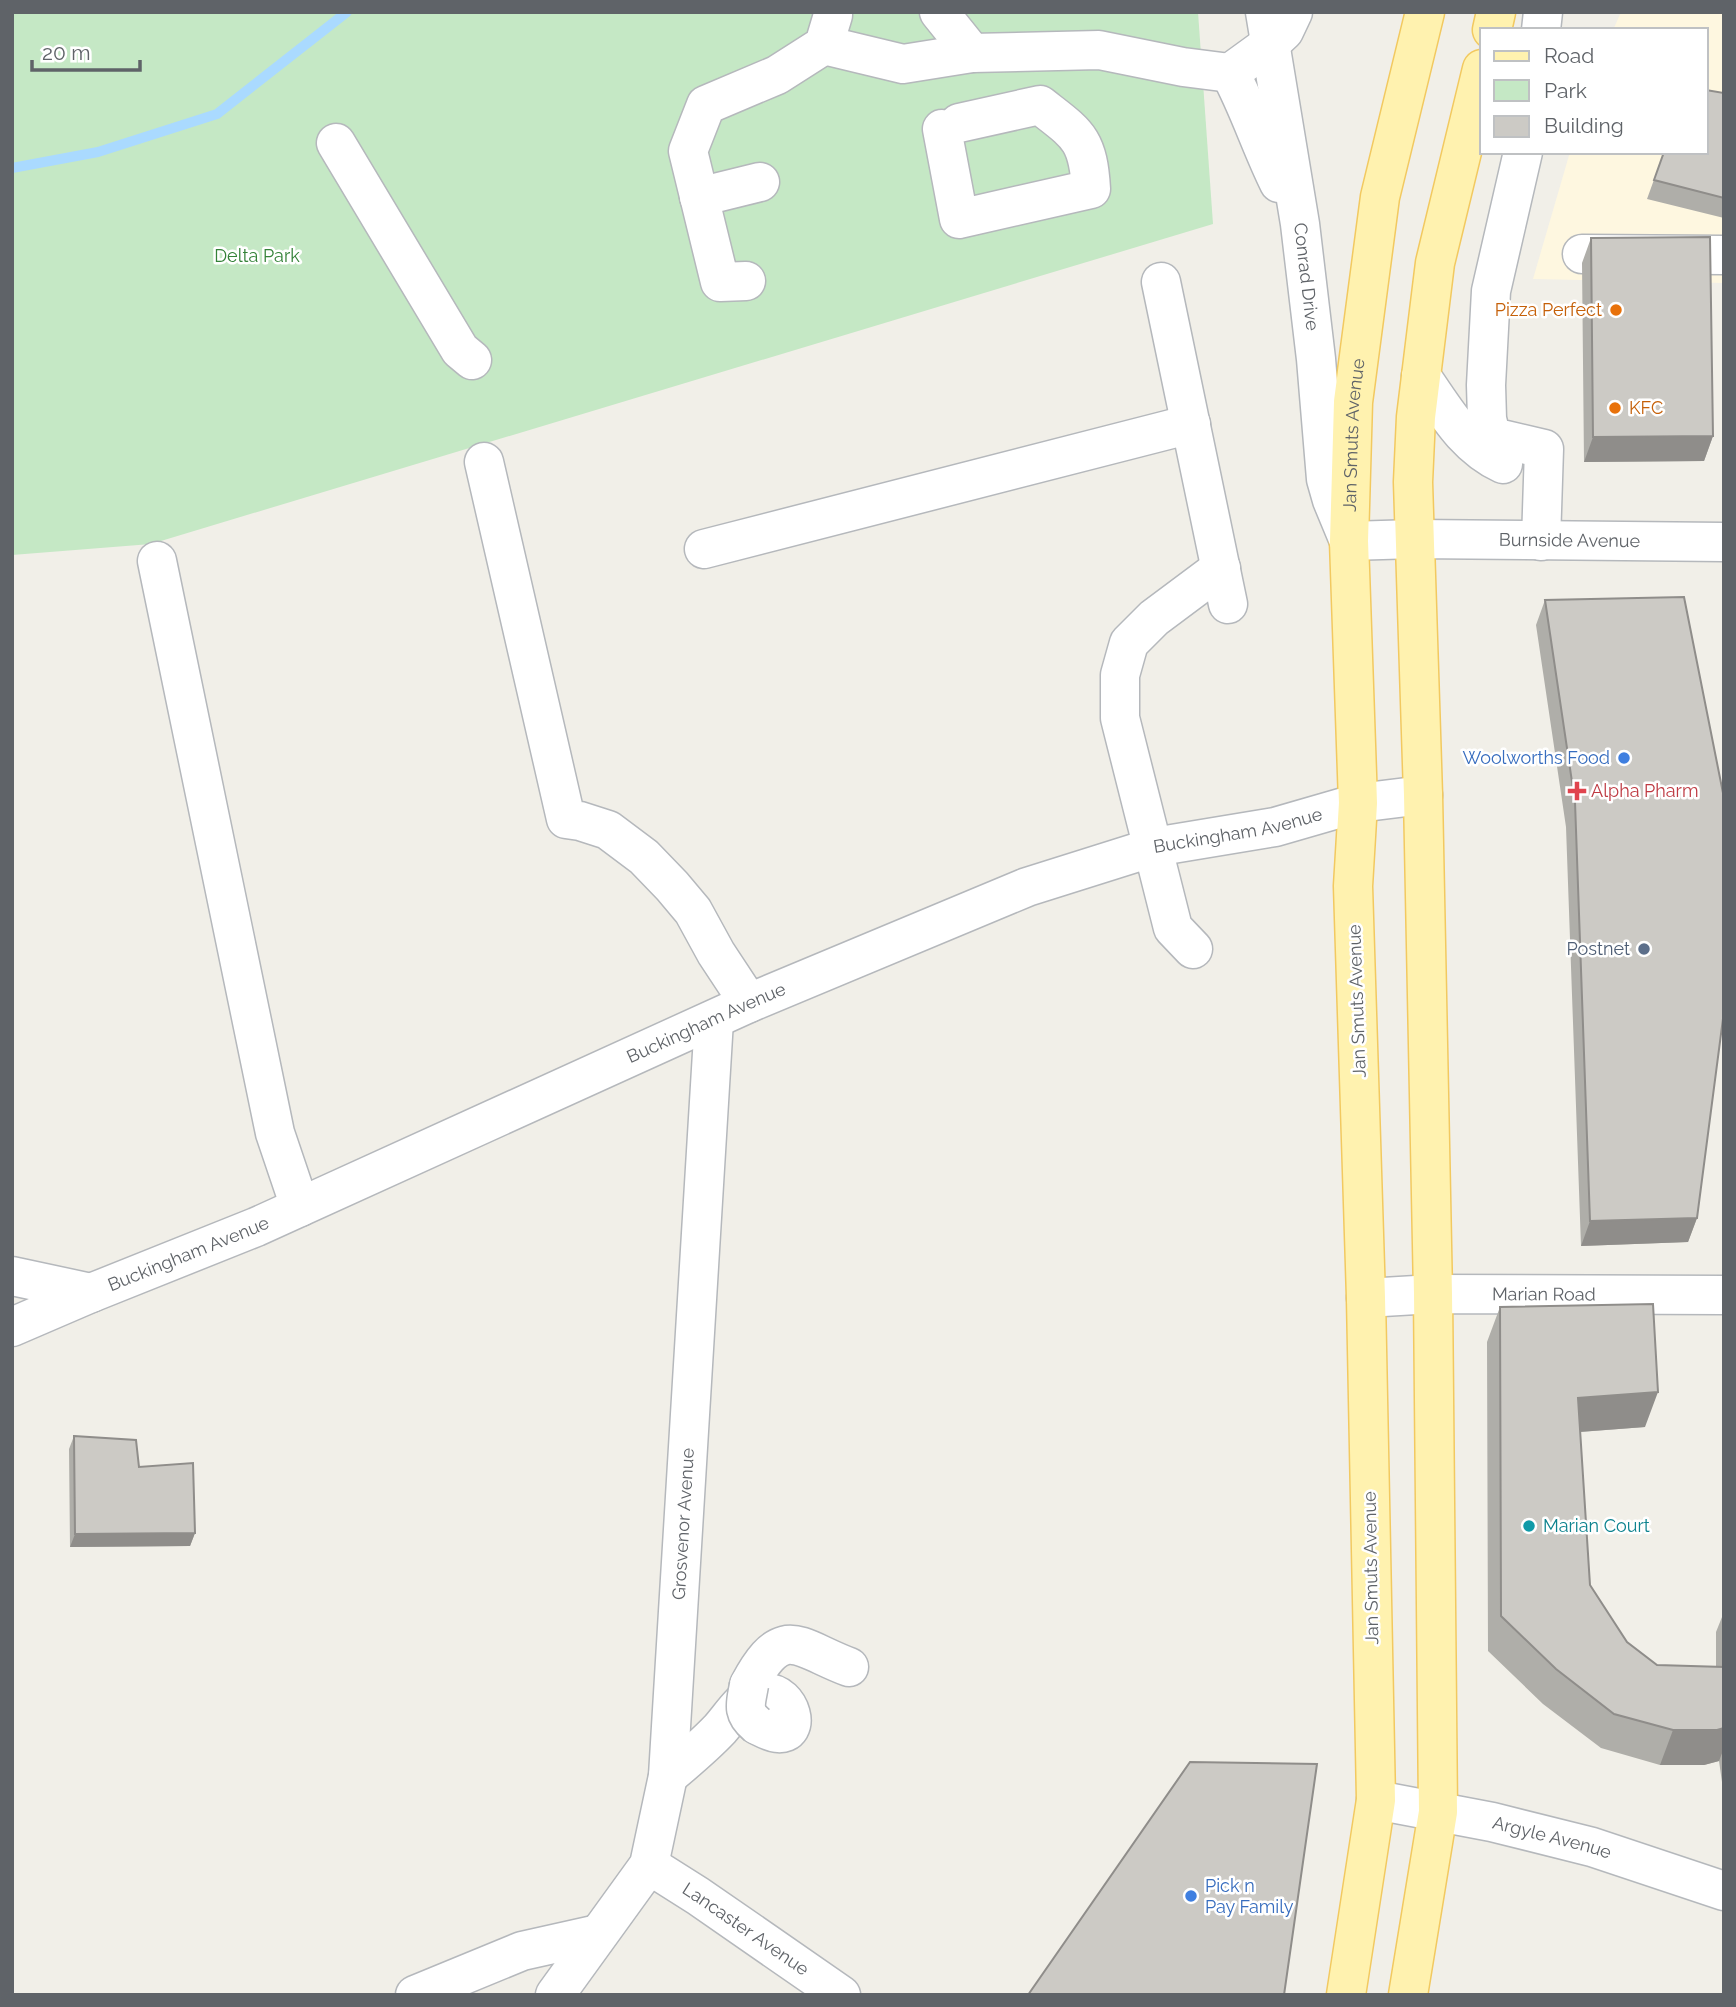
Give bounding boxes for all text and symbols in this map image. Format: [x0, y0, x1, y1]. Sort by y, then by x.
scale bar [32, 28, 140, 72]
legend [1480, 28, 1708, 154]
text: 20 m [42, 40, 90, 65]
text: Road [1544, 43, 1594, 68]
text: Park [1544, 78, 1587, 103]
text: Building [1544, 113, 1624, 138]
street label: Conrad Drive [1290, 222, 1324, 332]
park label: Delta Park [214, 245, 300, 266]
place label: Pizza Perfect [1495, 299, 1602, 320]
marker: Pizza Perfect [1608, 302, 1624, 318]
street label: Jan Smuts Avenue [1339, 357, 1369, 512]
place label: KFC [1629, 397, 1663, 418]
marker: KFC [1607, 400, 1623, 416]
street label: Burnside Avenue [1499, 529, 1641, 551]
place label: Woolworths Food [1463, 747, 1610, 768]
marker: Woolworths Food [1616, 750, 1632, 766]
place label: Alpha Pharm [1591, 780, 1698, 801]
marker: Alpha Pharm [1569, 783, 1585, 799]
street label: Buckingham Avenue [1152, 803, 1325, 857]
street label: Jan Smuts Avenue [1343, 924, 1370, 1078]
place label: Postnet [1567, 938, 1630, 959]
marker: Postnet [1636, 941, 1652, 957]
street label: Buckingham Avenue [623, 978, 789, 1067]
street label: Buckingham Avenue [105, 1211, 273, 1295]
street label: Marian Road [1492, 1283, 1596, 1305]
street label: Grosvenor Avenue [668, 1447, 698, 1601]
street label: Jan Smuts Avenue [1359, 1491, 1382, 1645]
place label: Marian Court [1543, 1515, 1650, 1536]
marker: Marian Court [1521, 1518, 1537, 1534]
street label: Argyle Avenue [1491, 1812, 1615, 1863]
place label: Pick n Pay Family [1205, 1875, 1294, 1917]
street label: Lancaster Avenue [679, 1878, 813, 1980]
marker: Pick n Pay Family [1183, 1888, 1199, 1904]

